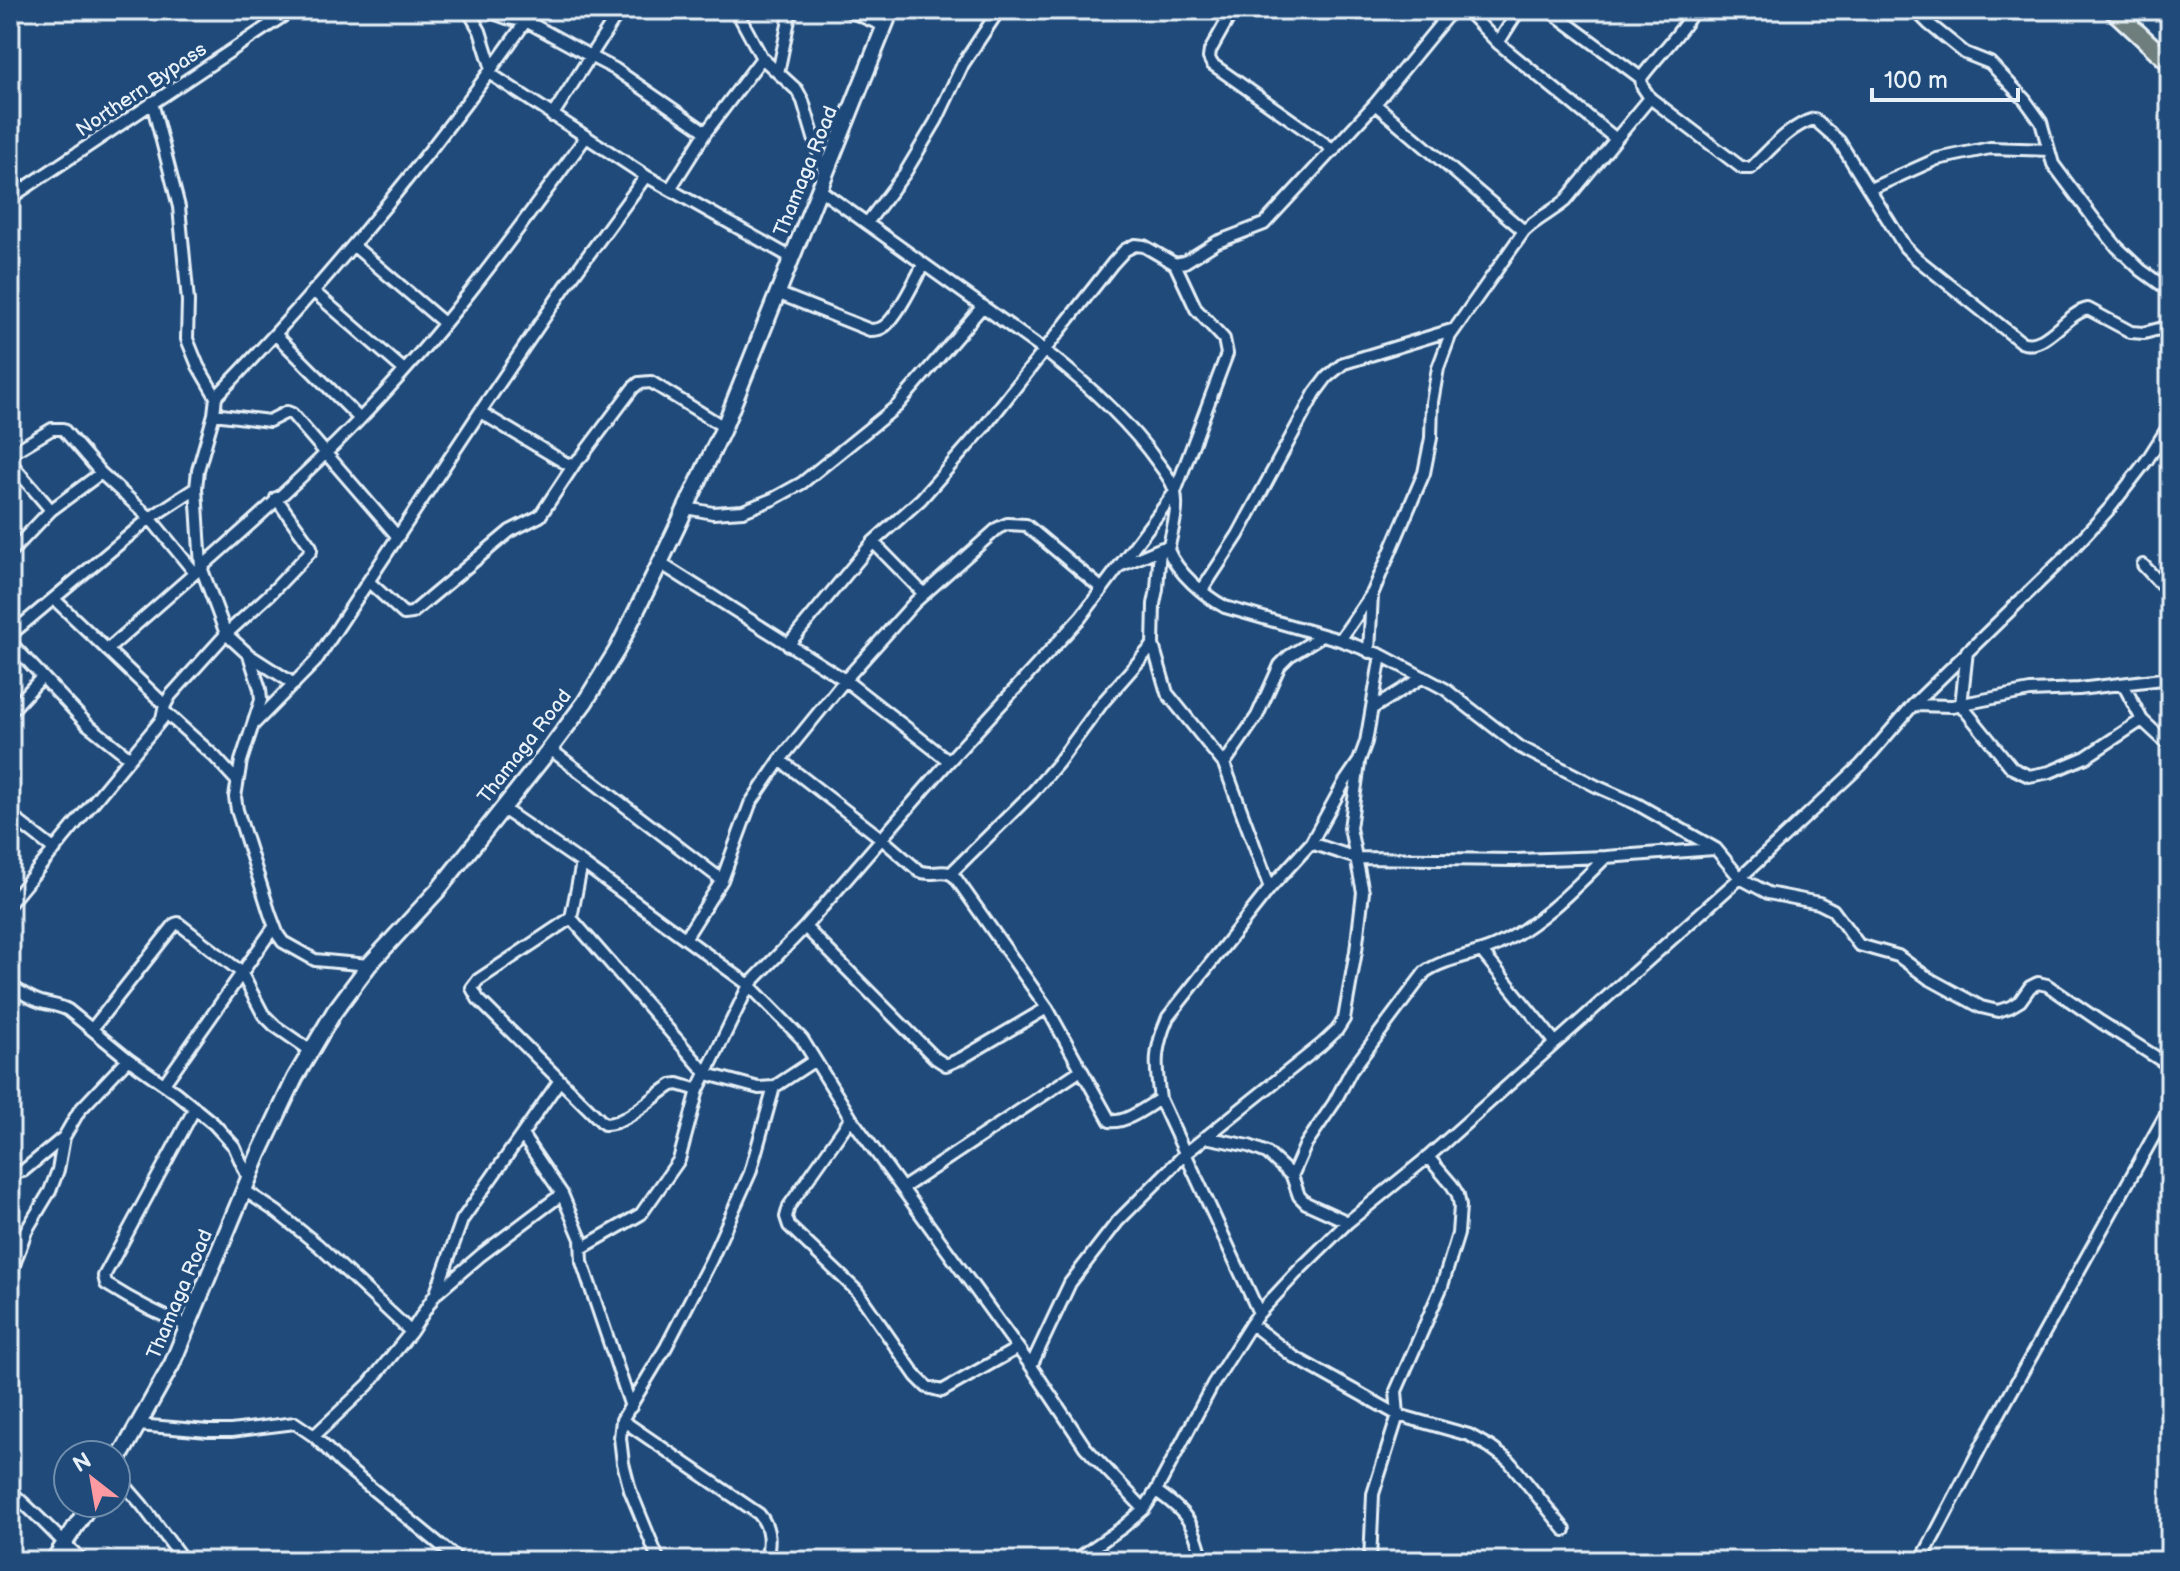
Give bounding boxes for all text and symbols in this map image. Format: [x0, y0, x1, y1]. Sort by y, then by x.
street label: Northern Bypass [72, 37, 211, 142]
scale bar [1872, 52, 2018, 102]
text: 100 m [1884, 66, 1948, 95]
street label: Thamaga Road [769, 103, 843, 240]
street label: Thamaga Road [473, 685, 577, 809]
street label: Thamaga Road [142, 1226, 218, 1363]
north arrow [52, 1439, 132, 1519]
text: N [68, 1447, 97, 1479]

